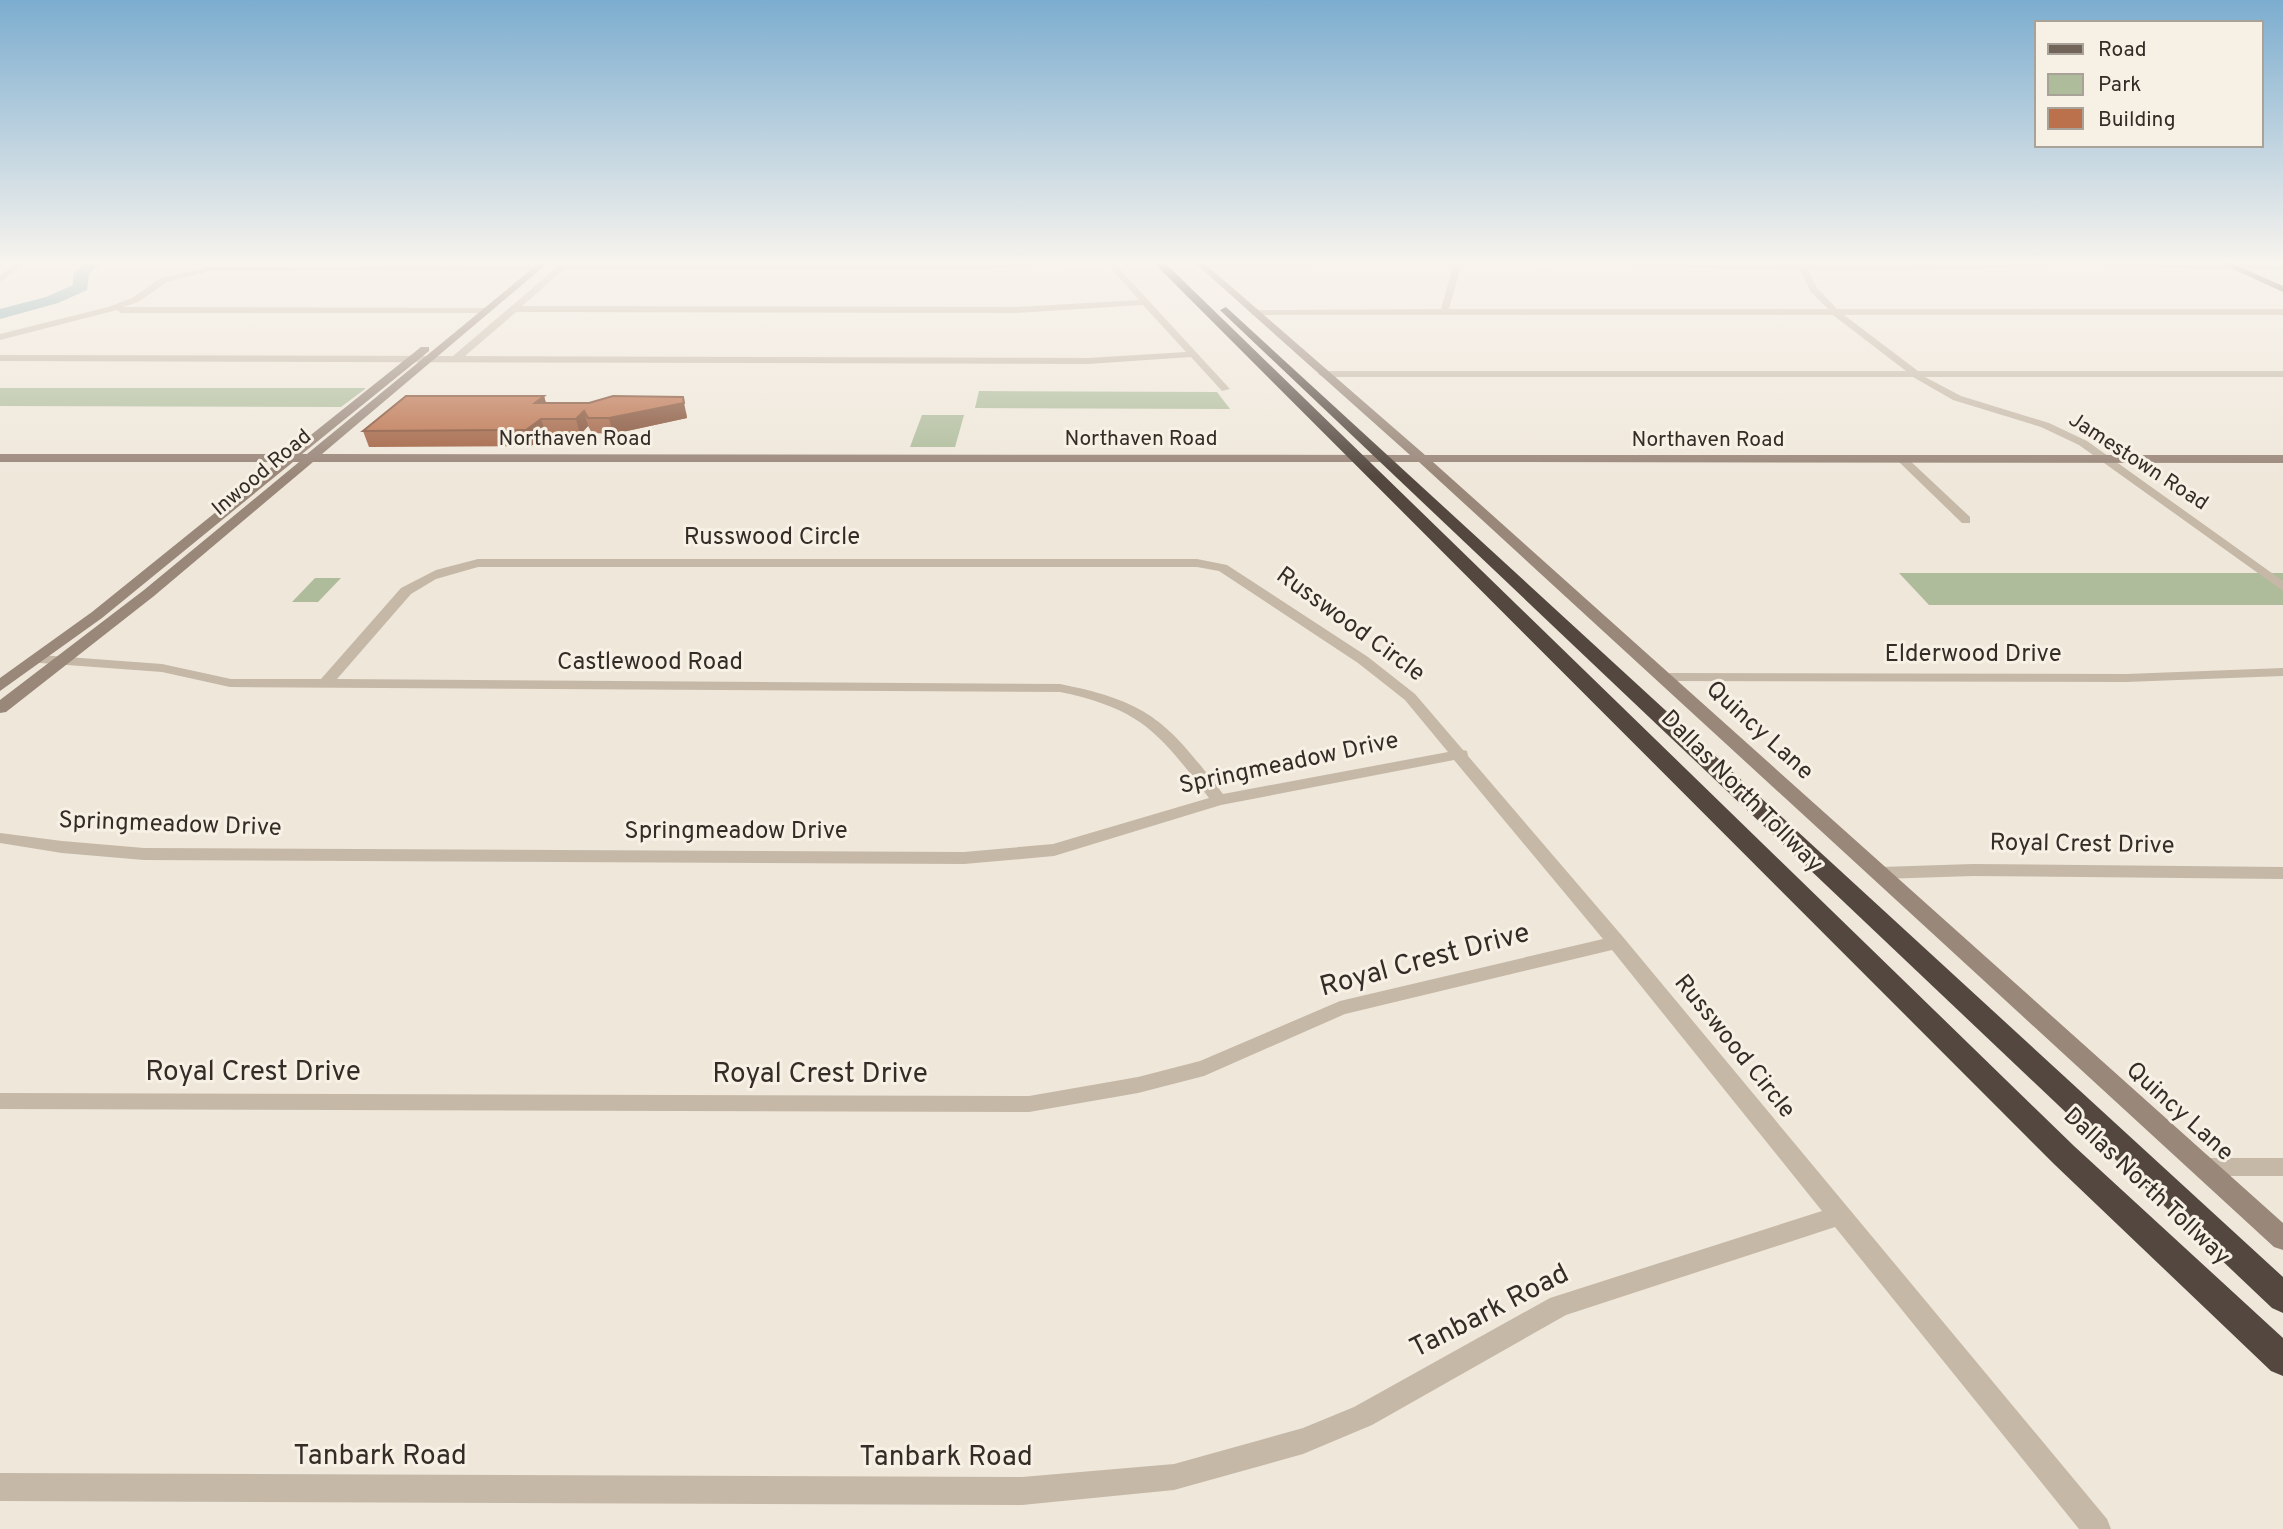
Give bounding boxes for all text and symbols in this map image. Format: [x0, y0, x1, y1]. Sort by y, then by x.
legend [2035, 21, 2262, 147]
text: Road [2098, 37, 2147, 64]
text: Park [2098, 72, 2141, 99]
text: Building [2098, 107, 2176, 134]
street label: Jamestown Road [2063, 407, 2213, 517]
street label: Inwood Road [207, 424, 317, 522]
street label: Northaven Road [499, 426, 652, 453]
street label: Northaven Road [1065, 426, 1218, 453]
street label: Northaven Road [1632, 427, 1785, 454]
street label: Russwood Circle [684, 523, 860, 553]
street label: Russwood Circle [1270, 561, 1430, 689]
street label: Elderwood Drive [1884, 640, 2062, 670]
street label: Castlewood Road [557, 648, 743, 678]
street label: Quincy Lane [1699, 675, 1819, 787]
street label: Dallas North Tollway [1654, 705, 1828, 879]
street label: Springmeadow Drive [1177, 726, 1401, 802]
street label: Springmeadow Drive [58, 806, 282, 844]
street label: Springmeadow Drive [624, 817, 848, 847]
street label: Royal Crest Drive [1989, 828, 2175, 862]
street label: Royal Crest Drive [1316, 916, 1534, 1006]
street label: Russwood Circle [1667, 969, 1801, 1125]
street label: Royal Crest Drive [145, 1055, 361, 1091]
street label: Quincy Lane [2119, 1056, 2239, 1168]
street label: Royal Crest Drive [712, 1057, 928, 1093]
street label: Dallas North Tollway [2056, 1102, 2236, 1272]
street label: Tanbark Road [1404, 1257, 1576, 1367]
street label: Tanbark Road [293, 1439, 467, 1475]
street label: Tanbark Road [859, 1440, 1033, 1476]

